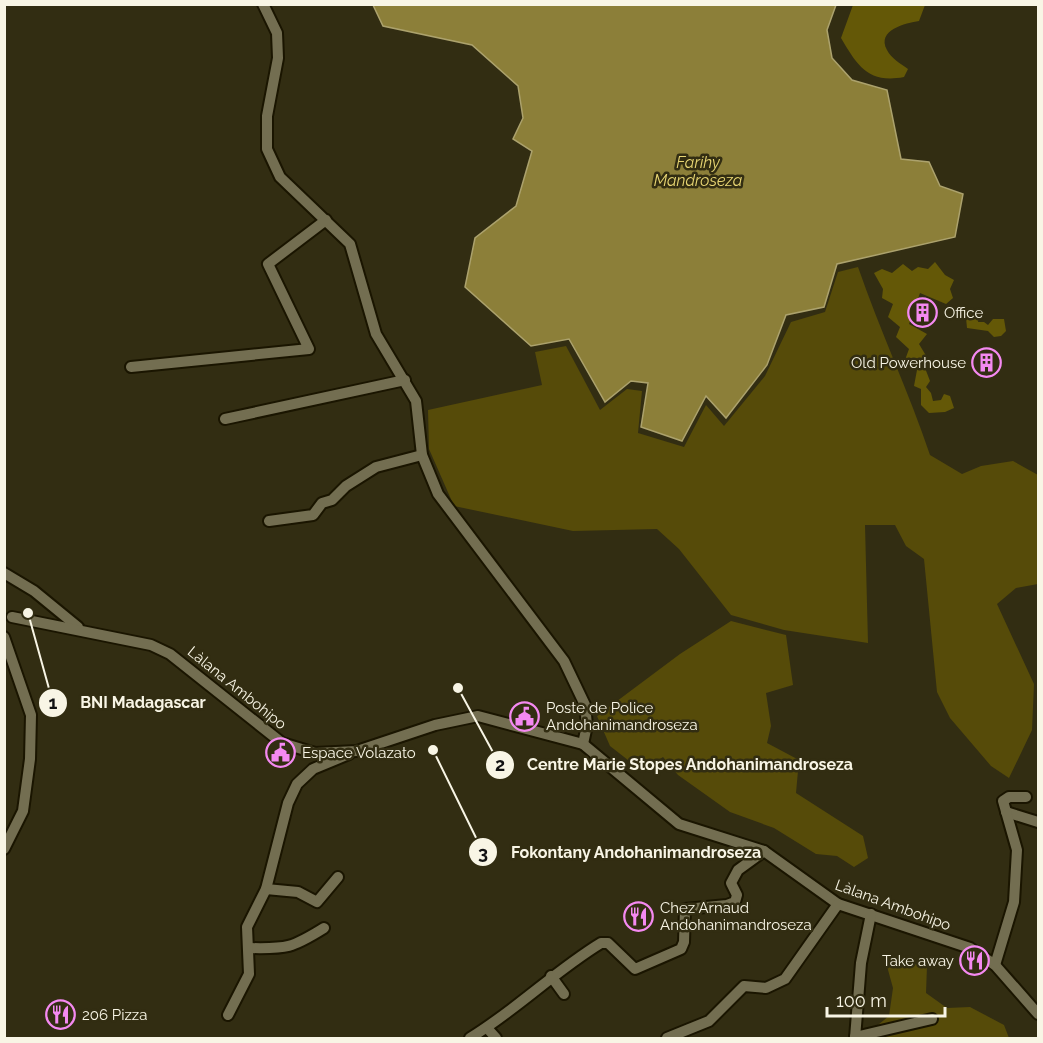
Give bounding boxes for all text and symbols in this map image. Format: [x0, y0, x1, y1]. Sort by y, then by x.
water label: Farihy Mandroseza [654, 153, 743, 190]
building icon: Office [907, 297, 939, 329]
place label: Office [944, 304, 983, 322]
building icon: Old Powerhouse [971, 347, 1003, 379]
place label: Old Powerhouse [851, 354, 966, 372]
street label: Làlana Ambohipo [184, 643, 290, 733]
callout: BNI Madagascar [38, 686, 218, 720]
text: 1 [49, 692, 58, 713]
text: BNI Madagascar [80, 693, 206, 712]
place label: Poste de Police Andohanimandroseza [546, 699, 698, 734]
public building icon: Poste de Police Andohanimandroseza [509, 701, 541, 733]
public building icon: Espace Volazato [265, 737, 297, 769]
place label: Espace Volazato [302, 744, 416, 762]
callout: Centre Marie Stopes Andohanimandroseza [485, 748, 865, 782]
text: 2 [495, 754, 505, 775]
text: Centre Marie Stopes Andohanimandroseza [527, 755, 853, 774]
callout: Fokontany Andohanimandroseza [468, 835, 773, 869]
text: 3 [478, 842, 488, 863]
text: Fokontany Andohanimandroseza [511, 843, 761, 862]
street label: Làlana Ambohipo [833, 876, 953, 934]
place label: Chez Arnaud Andohanimandroseza [660, 899, 812, 934]
restaurant icon: Chez Arnaud Andohanimandroseza [623, 901, 655, 933]
restaurant icon: Take away [959, 945, 991, 977]
place label: Take away [882, 952, 954, 970]
scale bar [827, 980, 946, 1018]
text: 100 m [836, 990, 887, 1011]
restaurant icon: 206 Pizza [45, 999, 77, 1031]
place label: 206 Pizza [82, 1006, 147, 1024]

